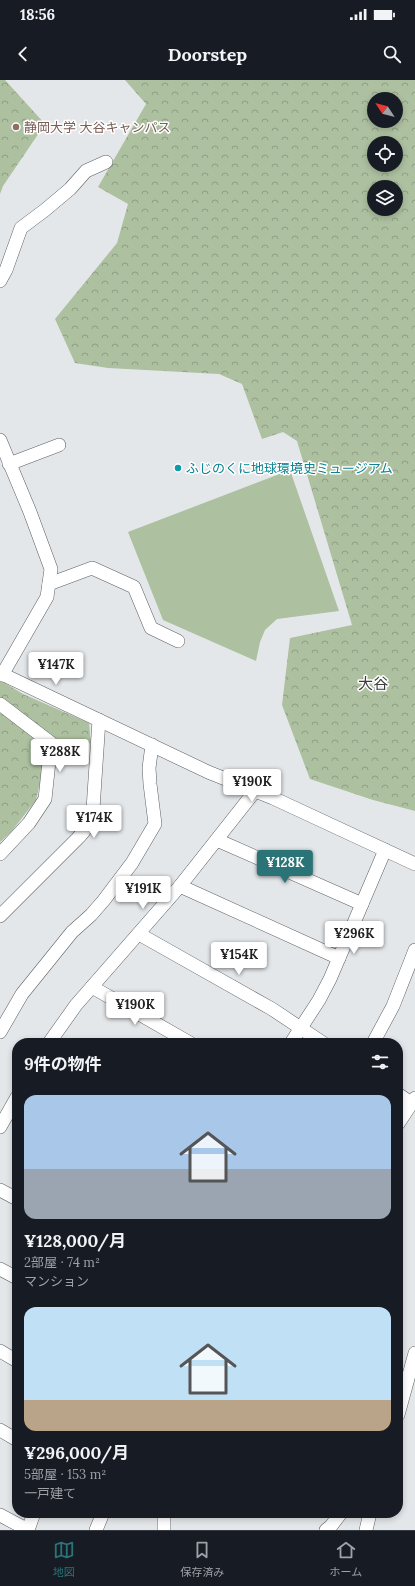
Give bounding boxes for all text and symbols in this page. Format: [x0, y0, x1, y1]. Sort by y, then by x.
text: 18:56 [20, 5, 55, 24]
icon: back [12, 43, 34, 65]
text: Doorstep [168, 43, 247, 66]
icon: search [381, 43, 403, 65]
north arrow [367, 92, 403, 128]
map controls [367, 92, 403, 216]
place label: 静岡大学 大谷キャンパス [24, 119, 170, 136]
marker: 静岡大学 大谷キャンパス [11, 122, 21, 132]
button: locate [367, 136, 403, 172]
button: layers [367, 180, 403, 216]
place label: ふじのくに地球環境史ミュージアム [186, 460, 393, 477]
marker: ふじのくに地球環境史ミュージアム [173, 463, 183, 473]
pin: ¥147K [28, 652, 84, 686]
text: ¥147K [37, 656, 75, 673]
district label: 大谷 [358, 674, 388, 693]
pin: ¥288K [32, 739, 88, 773]
text: ¥288K [40, 743, 80, 760]
pin: ¥190K [224, 769, 280, 803]
text: ¥190K [232, 773, 272, 790]
pin: ¥174K [66, 805, 122, 839]
text: ¥174K [76, 809, 112, 826]
pin: ¥128K [257, 850, 313, 884]
text: ¥128K [266, 854, 304, 871]
pin: ¥191K [115, 876, 171, 910]
text: ¥191K [125, 880, 161, 897]
pin: ¥296K [326, 921, 382, 955]
text: ¥296K [334, 925, 374, 942]
pin: ¥154K [211, 942, 267, 976]
text: ¥154K [220, 946, 258, 963]
pin: ¥190K [107, 992, 163, 1026]
text: ¥190K [115, 996, 155, 1013]
icon: filters [369, 1051, 391, 1073]
text: 9件の物件 [24, 1053, 102, 1075]
icon: home [172, 1121, 244, 1193]
text: ¥128,000/月 [24, 1230, 126, 1252]
text: 2部屋 · 74 m² [24, 1254, 100, 1271]
text: マンション [24, 1273, 89, 1290]
icon: home [172, 1333, 244, 1405]
text: ¥296,000/月 [24, 1442, 129, 1464]
text: 5部屋 · 153 m² [24, 1466, 106, 1483]
text: 一戸建て [24, 1485, 76, 1502]
tab: 地図 [53, 1539, 75, 1579]
tab: 保存済み [180, 1539, 224, 1579]
tab: ホーム [330, 1539, 362, 1579]

